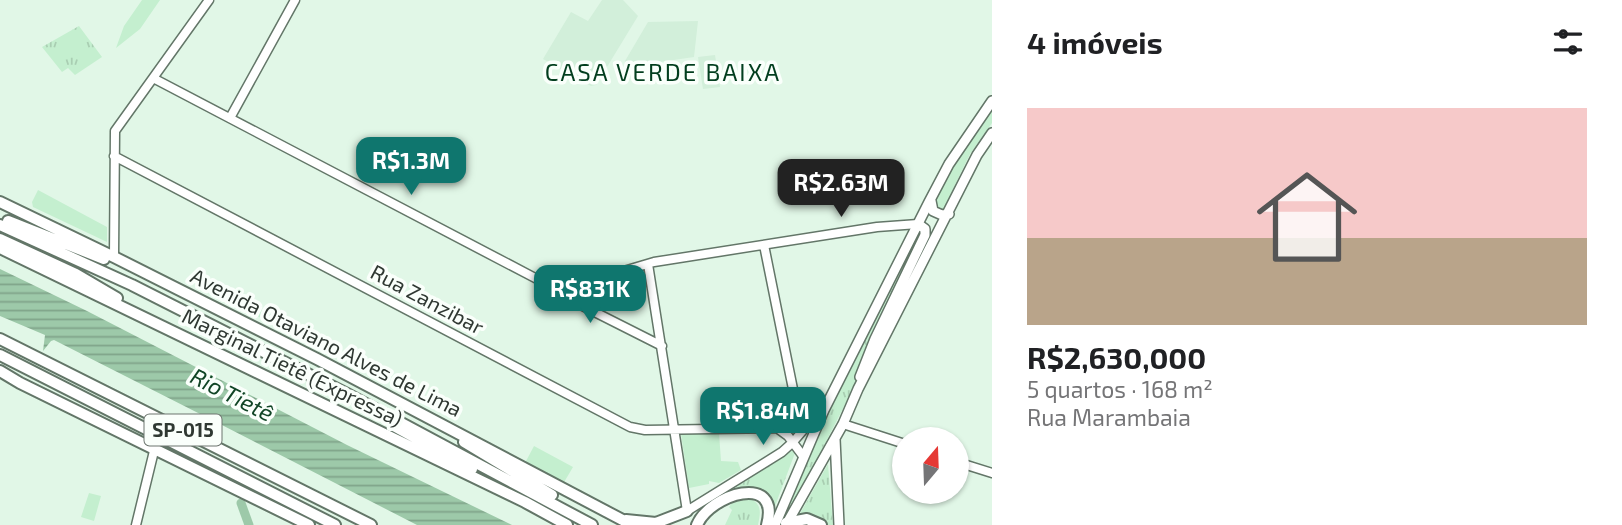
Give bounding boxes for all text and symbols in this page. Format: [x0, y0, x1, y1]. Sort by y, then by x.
icon: filters [1549, 23, 1587, 61]
text: 4 imóveis [1027, 24, 1163, 60]
district label: CASA VERDE BAIXA [545, 57, 781, 86]
pin: R$1.3M [354, 138, 468, 197]
text: R$1.3M [372, 146, 450, 174]
icon: home [1244, 154, 1370, 280]
pin: R$2.63M [776, 160, 906, 219]
text: R$2.63M [794, 168, 888, 196]
street label: Rua Zanzibar [367, 258, 489, 339]
street label: Avenida Otaviano Alves de Lima [187, 262, 466, 421]
pin: R$831K [533, 266, 647, 325]
text: R$831K [550, 274, 630, 302]
street label: Marginal Tietê (Expressa) [178, 302, 407, 431]
text: R$2,630,000 [1027, 339, 1206, 375]
water label: Rio Tietê [186, 361, 279, 427]
text: 5 quartos · 168 m² [1027, 375, 1213, 403]
pin: R$1.84M [698, 388, 828, 447]
text: R$1.84M [716, 396, 810, 424]
text: Rua Marambaia [1027, 403, 1191, 431]
road number: SP-015 [144, 414, 222, 446]
north arrow [892, 427, 970, 504]
map controls [892, 427, 969, 504]

